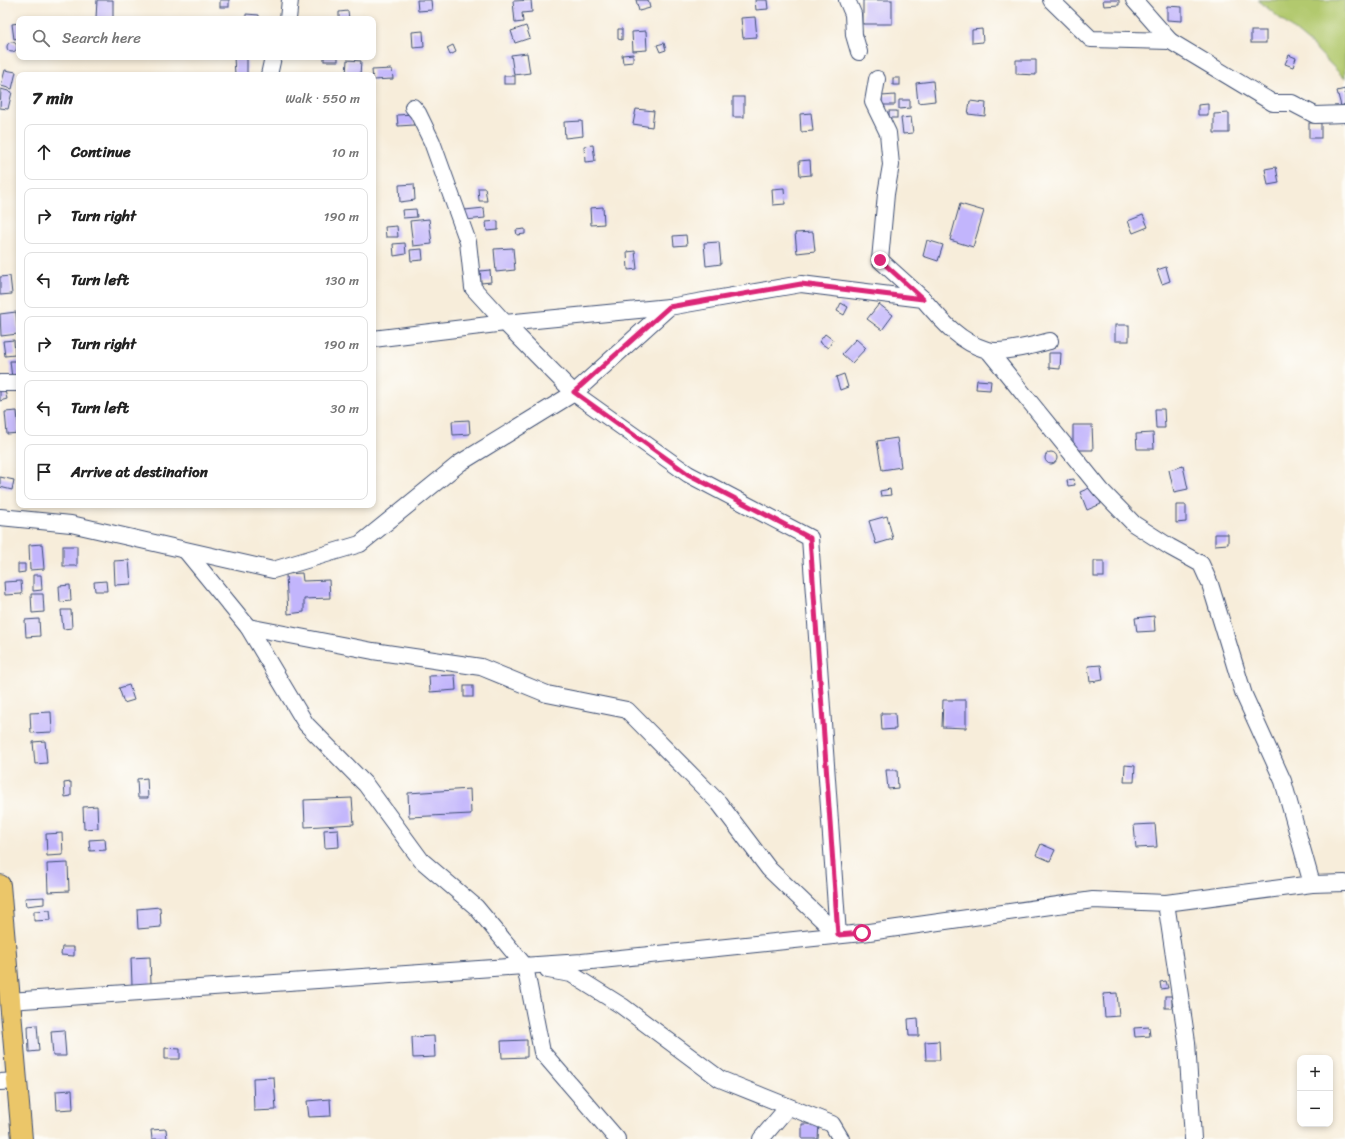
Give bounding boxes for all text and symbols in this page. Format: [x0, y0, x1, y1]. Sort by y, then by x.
search box [16, 16, 376, 60]
text: Search here [62, 25, 141, 51]
icon: search [30, 27, 52, 49]
text: 7 min [32, 83, 73, 113]
text: Walk · 550 m [285, 87, 360, 110]
text: Continue [71, 139, 131, 165]
icon: ahead [33, 141, 55, 163]
text: 10 m [332, 141, 359, 164]
text: Turn right [71, 203, 136, 229]
icon: right [33, 205, 55, 227]
text: 190 m [324, 205, 359, 228]
route end [871, 251, 889, 269]
text: Turn left [71, 267, 129, 293]
icon: left [33, 269, 55, 291]
text: 130 m [325, 269, 359, 292]
text: Turn right [71, 331, 136, 357]
icon: right [33, 333, 55, 355]
text: 190 m [324, 333, 359, 356]
text: Turn left [71, 395, 129, 421]
icon: left [33, 397, 55, 419]
text: 30 m [330, 397, 359, 420]
text: Arrive at destination [71, 459, 208, 485]
icon: arrive [33, 461, 55, 483]
route start [853, 924, 871, 942]
map controls [1297, 1055, 1333, 1127]
button: + [1297, 1055, 1333, 1091]
button: − [1297, 1091, 1333, 1127]

